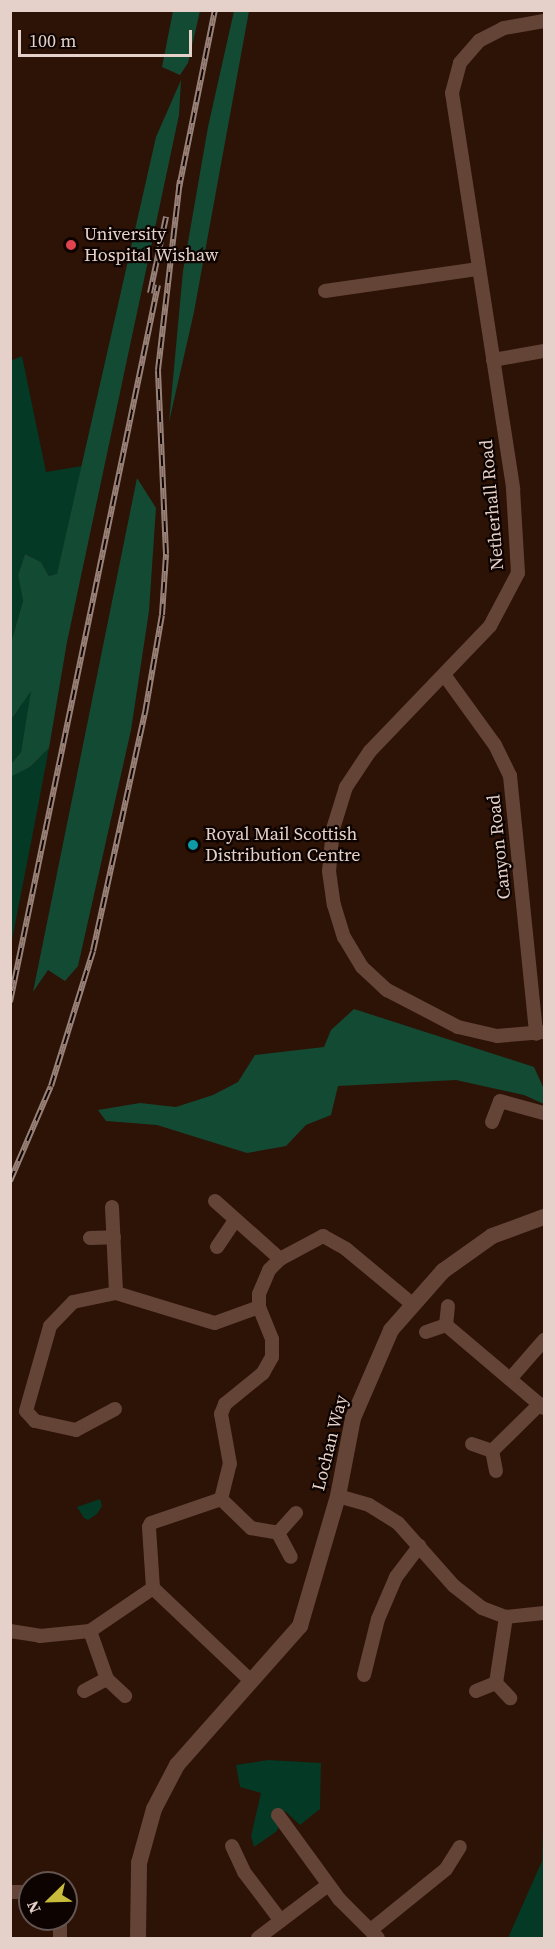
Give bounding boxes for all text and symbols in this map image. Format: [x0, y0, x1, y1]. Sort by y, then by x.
scale bar [21, 18, 195, 56]
text: 100 m [29, 28, 76, 53]
place label: University Hospital Wishaw [84, 224, 219, 266]
marker: University Hospital Wishaw [62, 236, 80, 254]
street label: Netherhall Road [476, 439, 508, 571]
street label: Canyon Road [483, 793, 515, 901]
place label: Royal Mail Scottish Distribution Centre [205, 824, 361, 866]
marker: Royal Mail Scottish Distribution Centre [186, 838, 200, 852]
street label: Lochan Way [308, 1393, 352, 1493]
north arrow [18, 1871, 78, 1931]
text: N [21, 1898, 46, 1917]

